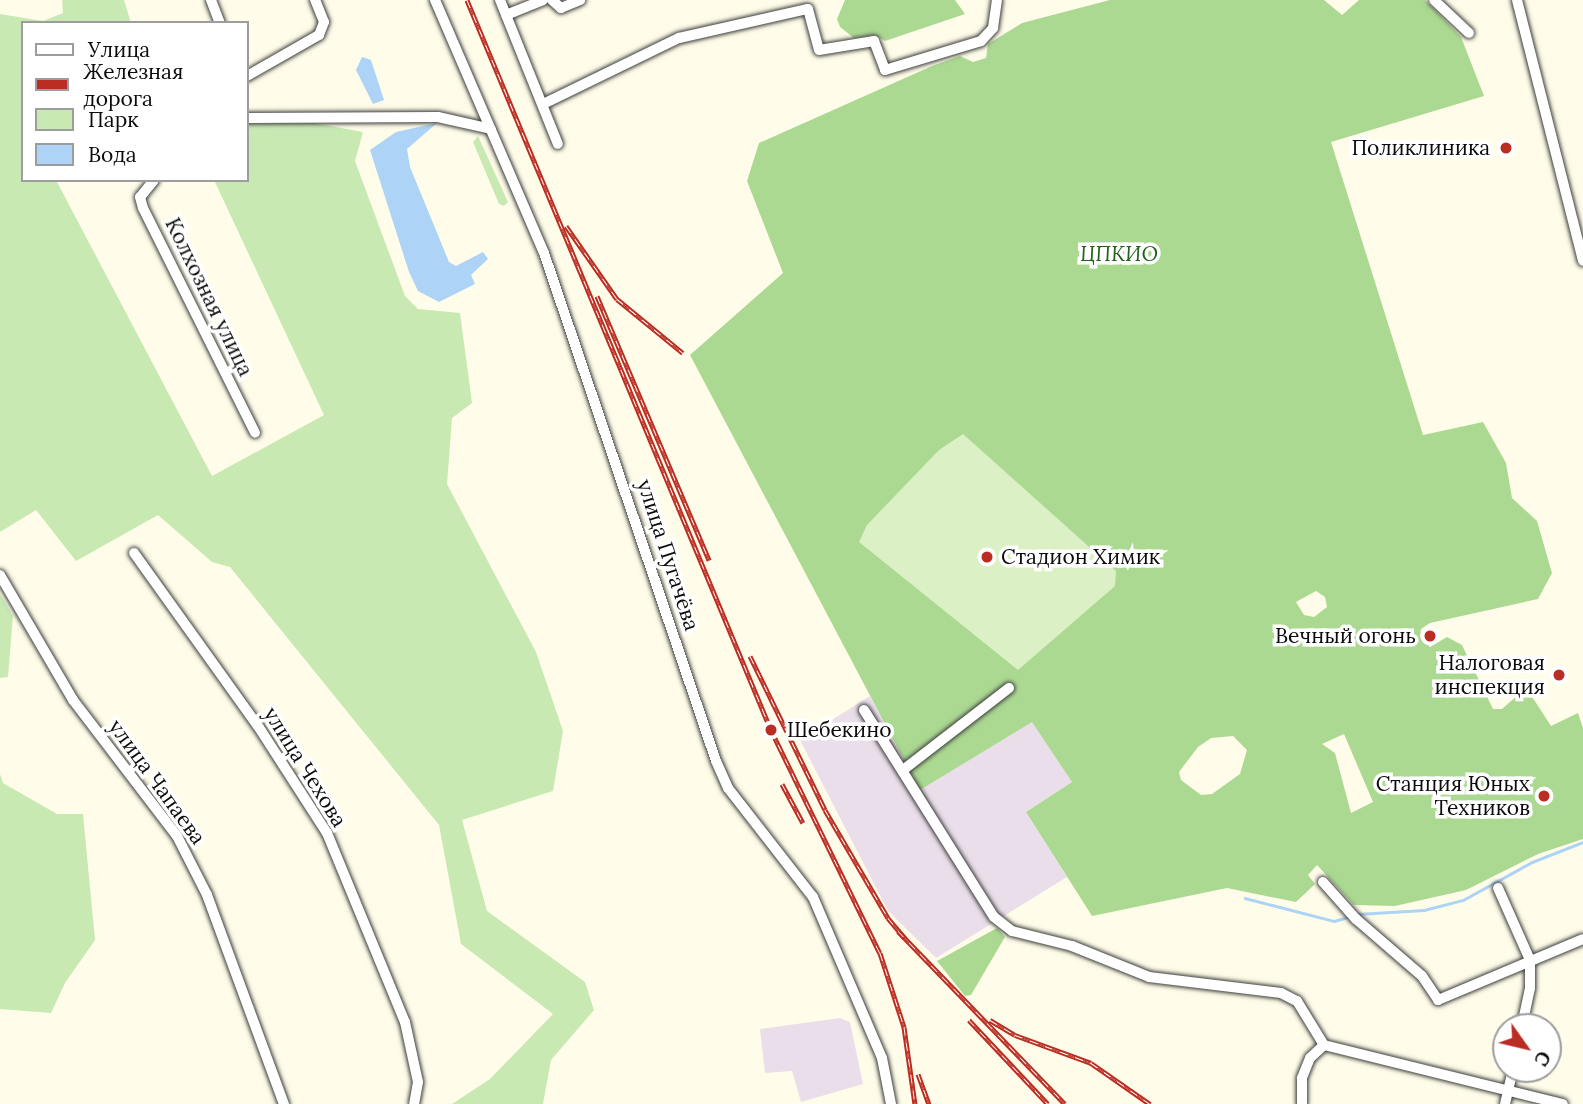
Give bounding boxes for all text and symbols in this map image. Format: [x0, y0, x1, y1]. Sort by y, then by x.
legend [21, 21, 248, 182]
text: Улица [88, 36, 150, 63]
text: Железная дорога [83, 58, 183, 112]
text: Парк [88, 106, 138, 133]
place label: Поликлиника [1351, 135, 1490, 161]
marker: Поликлиника [1496, 138, 1516, 158]
text: Вода [88, 141, 137, 168]
street label: Колхозная улица [160, 214, 258, 380]
park label: ЦПКИО [1080, 241, 1158, 267]
street label: улица Пугачёва [632, 476, 704, 634]
place label: Стадион Химик [1001, 544, 1160, 570]
marker: Стадион Химик [979, 549, 995, 565]
place label: Вечный огонь [1275, 623, 1416, 649]
marker: Вечный огонь [1422, 628, 1438, 644]
place label: Налоговая инспекция [1435, 650, 1545, 700]
marker: Налоговая инспекция [1551, 667, 1567, 683]
street label: улица Чехова [258, 702, 352, 832]
street label: улица Чапаева [103, 715, 211, 849]
place label: Шебекино [787, 717, 892, 743]
marker: Шебекино [761, 720, 781, 740]
place label: Станция Юных Техников [1376, 771, 1530, 821]
marker: Станция Юных Техников [1536, 788, 1552, 804]
north arrow [1492, 1013, 1562, 1083]
text: С [1529, 1046, 1556, 1071]

